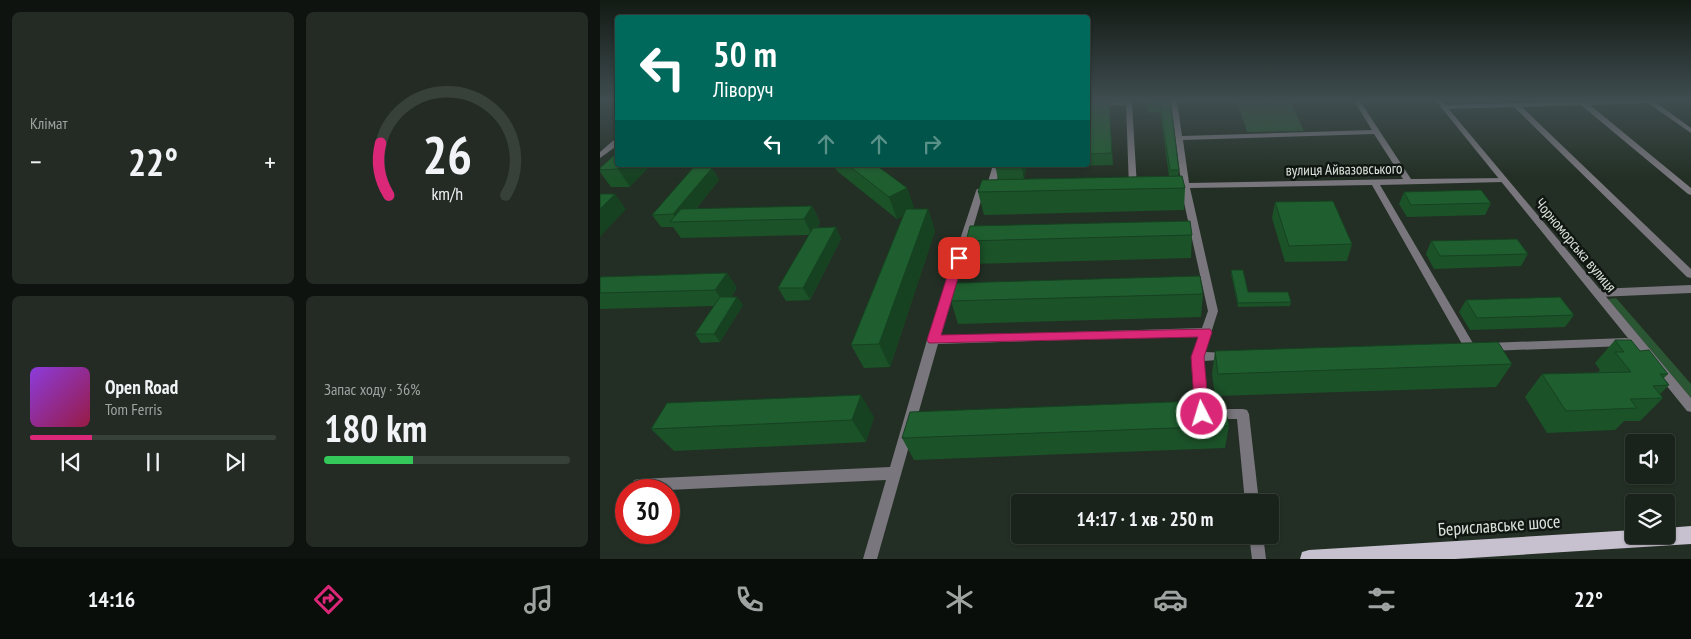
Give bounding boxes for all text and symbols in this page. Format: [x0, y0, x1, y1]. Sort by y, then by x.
text: 50 m [713, 31, 777, 77]
icon: left [630, 35, 695, 100]
text: Ліворуч [713, 75, 774, 103]
text: Клімат [30, 113, 68, 133]
text: 26 [422, 121, 472, 188]
icon: left [759, 130, 787, 158]
icon: ahead [812, 130, 840, 158]
icon: ahead [865, 130, 893, 158]
icon: right [918, 130, 946, 158]
text: 22° [128, 137, 178, 186]
text: − [30, 143, 42, 180]
text: + [264, 143, 276, 180]
street label: вулиця Айвазовського [1285, 158, 1403, 180]
text: km/h [431, 182, 463, 205]
street label: Чорноморська вулиця [1531, 194, 1621, 296]
pin [938, 237, 980, 279]
icon: arrive [945, 244, 973, 272]
text: Open Road [105, 375, 178, 399]
text: Запас ходу · 36% [324, 379, 420, 399]
position arrow [1175, 387, 1227, 439]
text: Tom Ferris [105, 399, 162, 419]
text: 180 km [324, 403, 427, 452]
map controls [1625, 434, 1675, 544]
button: sound [1625, 434, 1675, 484]
icon: previous [57, 448, 85, 476]
icon: pause [139, 448, 167, 476]
icon: next [221, 448, 249, 476]
speed limit sign: 30 [615, 479, 680, 544]
button: layers [1625, 494, 1675, 544]
text: 14:17 · 1 хв · 250 m [1077, 507, 1213, 531]
street label: Бериславське шосе [1437, 509, 1561, 541]
icon: directions [311, 582, 346, 617]
icon: music [521, 582, 556, 617]
icon: phone [732, 582, 767, 617]
icon: climate [942, 582, 977, 617]
icon: car [1153, 582, 1188, 617]
icon: filters [1364, 582, 1399, 617]
text: 14:16 [88, 585, 135, 613]
text: 22° [1574, 585, 1603, 613]

